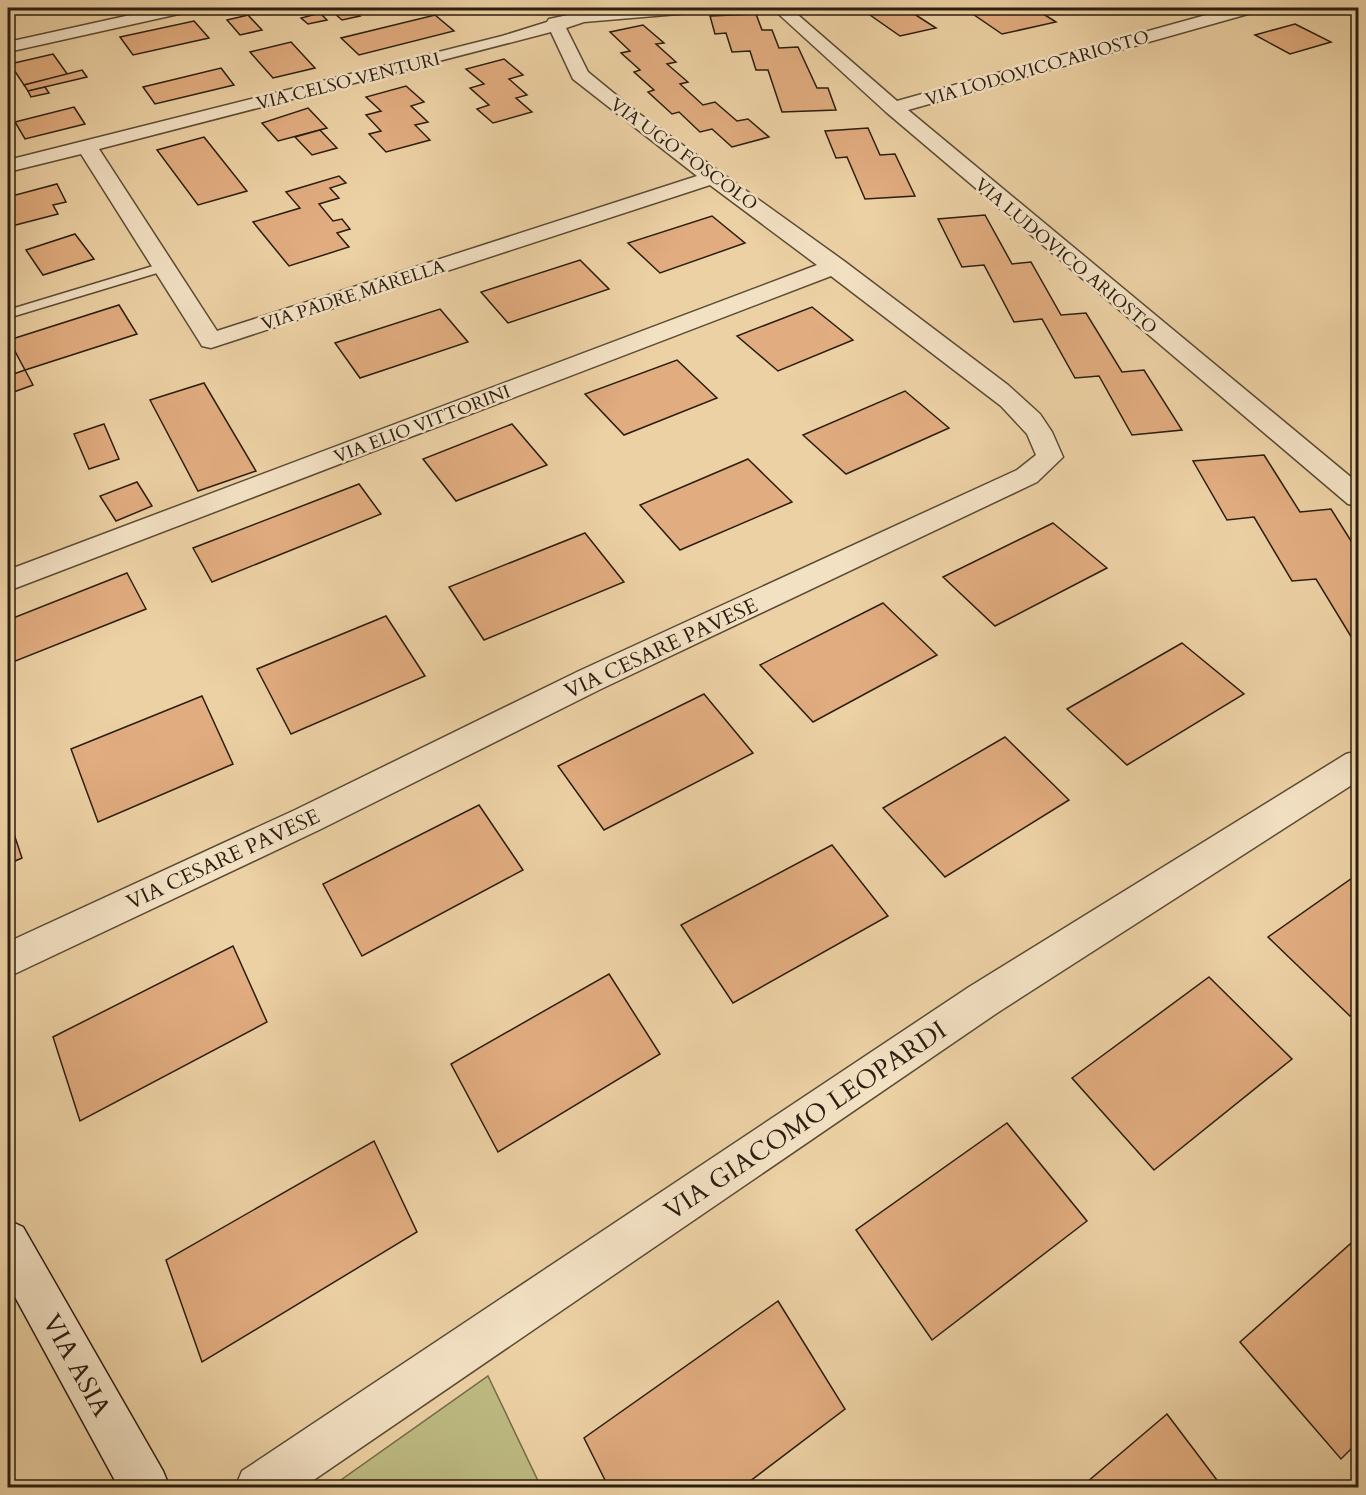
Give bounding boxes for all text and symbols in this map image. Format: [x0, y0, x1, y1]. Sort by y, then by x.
street label: VIA LODOVICO ARIOSTO [922, 25, 1152, 112]
street label: VIA CELSO VENTURI [254, 47, 443, 116]
street label: VIA UGO FOSCOLO [605, 92, 763, 217]
street label: VIA LUDOVICO ARIOSTO [969, 173, 1162, 340]
street label: VIA PADRE MARELLA [258, 254, 448, 337]
street label: VIA ELIO VITTORINI [330, 379, 514, 470]
street label: VIA CESARE PAVESE [560, 591, 763, 706]
street label: VIA CESARE PAVESE [122, 802, 325, 917]
street label: VIA GIACOMO LEOPARDI [657, 1013, 953, 1228]
street label: VIA ASIA [34, 1308, 119, 1423]

